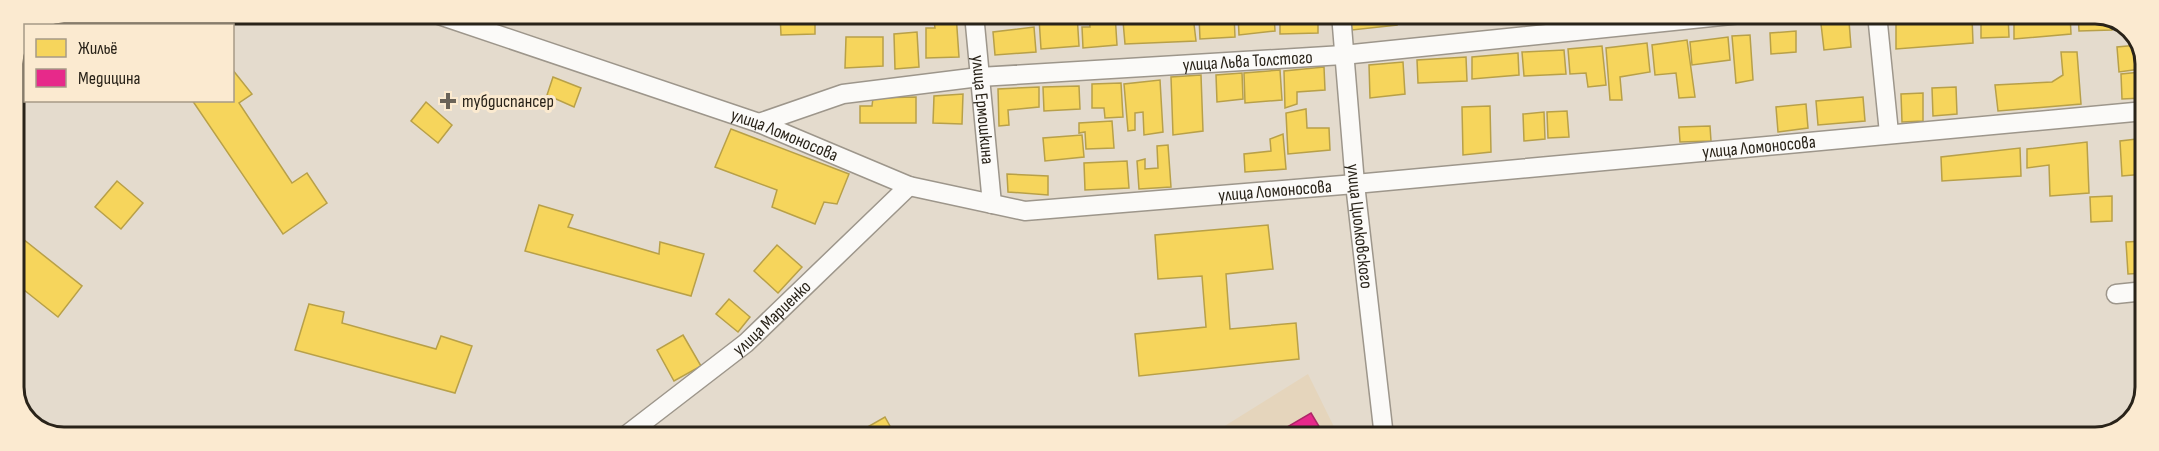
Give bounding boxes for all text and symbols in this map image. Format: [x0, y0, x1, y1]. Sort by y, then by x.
legend [24, 24, 234, 102]
text: Жильё [78, 38, 118, 59]
street label: улица Льва Толстого [1182, 47, 1313, 76]
street label: улица Ермошкина [967, 54, 998, 165]
text: Медицина [78, 68, 141, 89]
place label: тубдиспансер [462, 91, 554, 112]
marker: тубдиспансер [439, 92, 457, 110]
street label: улица Ломоносова [728, 104, 841, 166]
street label: улица Ломоносова [1701, 131, 1817, 163]
street label: улица Циолковского [1342, 163, 1377, 290]
street label: улица Ломоносова [1217, 176, 1333, 206]
street label: улица Мариенко [729, 276, 815, 360]

